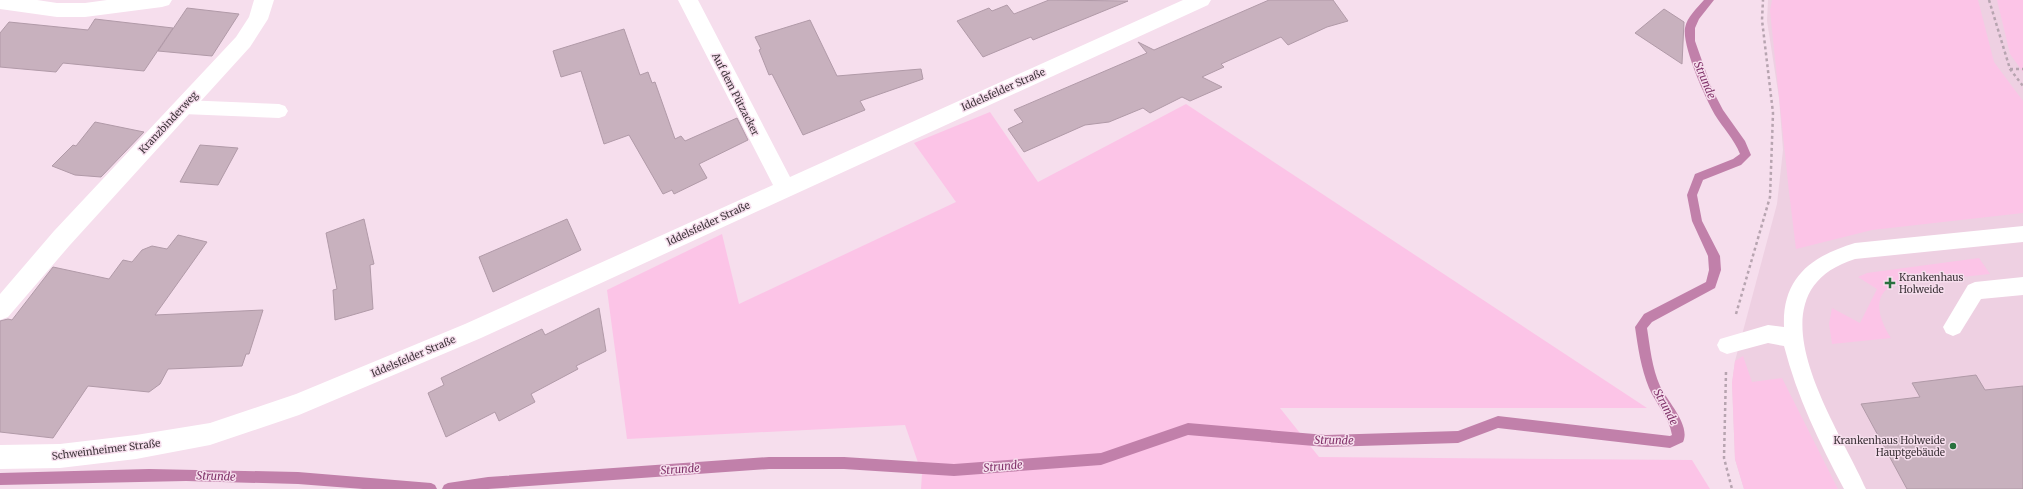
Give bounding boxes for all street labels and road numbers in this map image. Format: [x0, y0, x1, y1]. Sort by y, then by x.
street label: Auf dem Pützacker [709, 50, 762, 138]
street label: Iddelsfelder Straße [959, 65, 1047, 114]
street label: Kranzbinderweg [136, 88, 201, 156]
street label: Iddelsfelder Straße [664, 198, 752, 248]
street label: Iddelsfelder Straße [369, 333, 457, 380]
street label: Schweinheimer Straße [51, 436, 161, 463]

